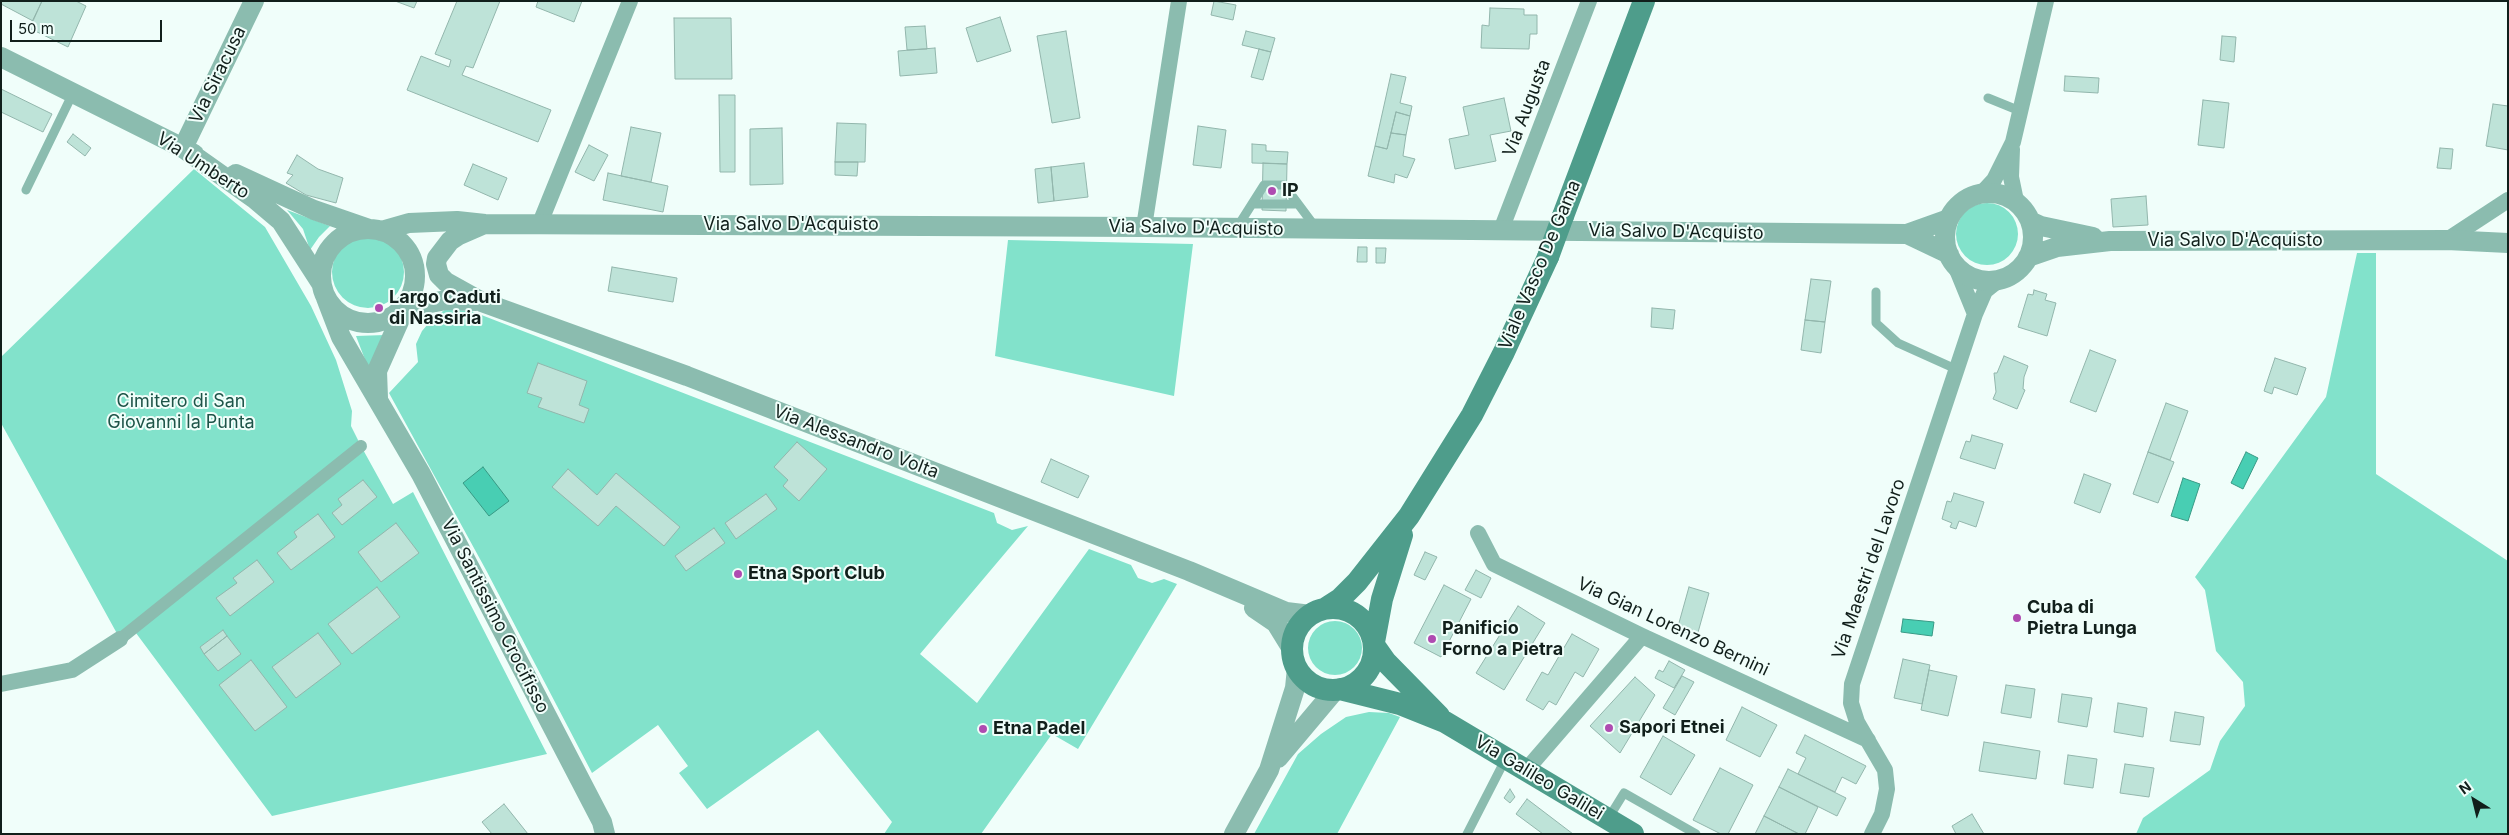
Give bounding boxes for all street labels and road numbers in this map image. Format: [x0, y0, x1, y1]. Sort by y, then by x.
street label: Via Siracusa [185, 23, 251, 127]
street label: Via Augusta [1499, 56, 1555, 160]
street label: Via Umberto [153, 128, 253, 204]
street label: Viale Vasco De Gama [1494, 177, 1586, 353]
street label: Via Salvo D'Acquisto [703, 214, 879, 236]
street label: Via Salvo D'Acquisto [1108, 216, 1284, 240]
street label: Via Salvo D'Acquisto [1588, 220, 1764, 244]
street label: Via Salvo D'Acquisto [2147, 230, 2323, 252]
street label: Via Alessandro Volta [770, 401, 942, 483]
street label: Via Maestri del Lavoro [1828, 476, 1910, 662]
street label: Via Santissimo Crocifisso [436, 515, 554, 717]
street label: Via Gian Lorenzo Bernini [1574, 573, 1772, 681]
street label: Via Galileo Galilei [1471, 731, 1607, 825]

